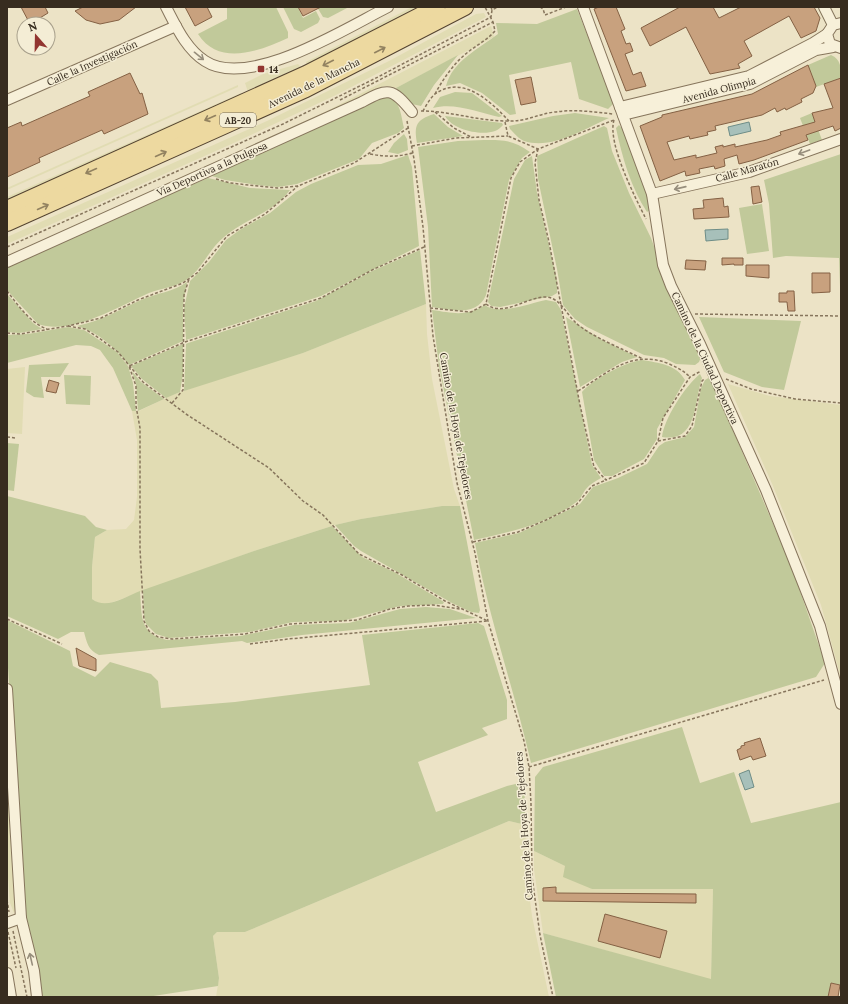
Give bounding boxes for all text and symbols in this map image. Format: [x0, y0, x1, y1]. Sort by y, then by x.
north arrow [16, 16, 56, 56]
text: N [26, 18, 39, 35]
street label: Calle la Investigación [45, 37, 139, 89]
one-way arrow [374, 46, 386, 54]
one-way arrow [194, 52, 205, 61]
street label: Avenida de la Mancha [265, 55, 362, 111]
one-way arrow [322, 60, 334, 67]
place label: 14 [269, 63, 279, 76]
marker: 14 [256, 64, 266, 74]
street label: Avenida Olimpia [680, 74, 757, 106]
road number: AB-20 [220, 113, 256, 127]
one-way arrow [204, 115, 216, 122]
street label: Vía Deportiva a la Pulgosa [154, 139, 269, 200]
one-way arrow [799, 149, 811, 157]
one-way arrow [155, 150, 167, 158]
street label: Calle Maratón [714, 155, 780, 185]
one-way arrow [86, 168, 98, 176]
one-way arrow [673, 184, 686, 192]
one-way arrow [36, 203, 48, 211]
street label: Camino de la Ciudad Deportiva [669, 290, 741, 426]
street label: Camino de la Hoya de Tejedores [437, 352, 475, 501]
street label: Camino de la Hoya de Tejedores [512, 751, 536, 901]
one-way arrow [26, 952, 34, 965]

